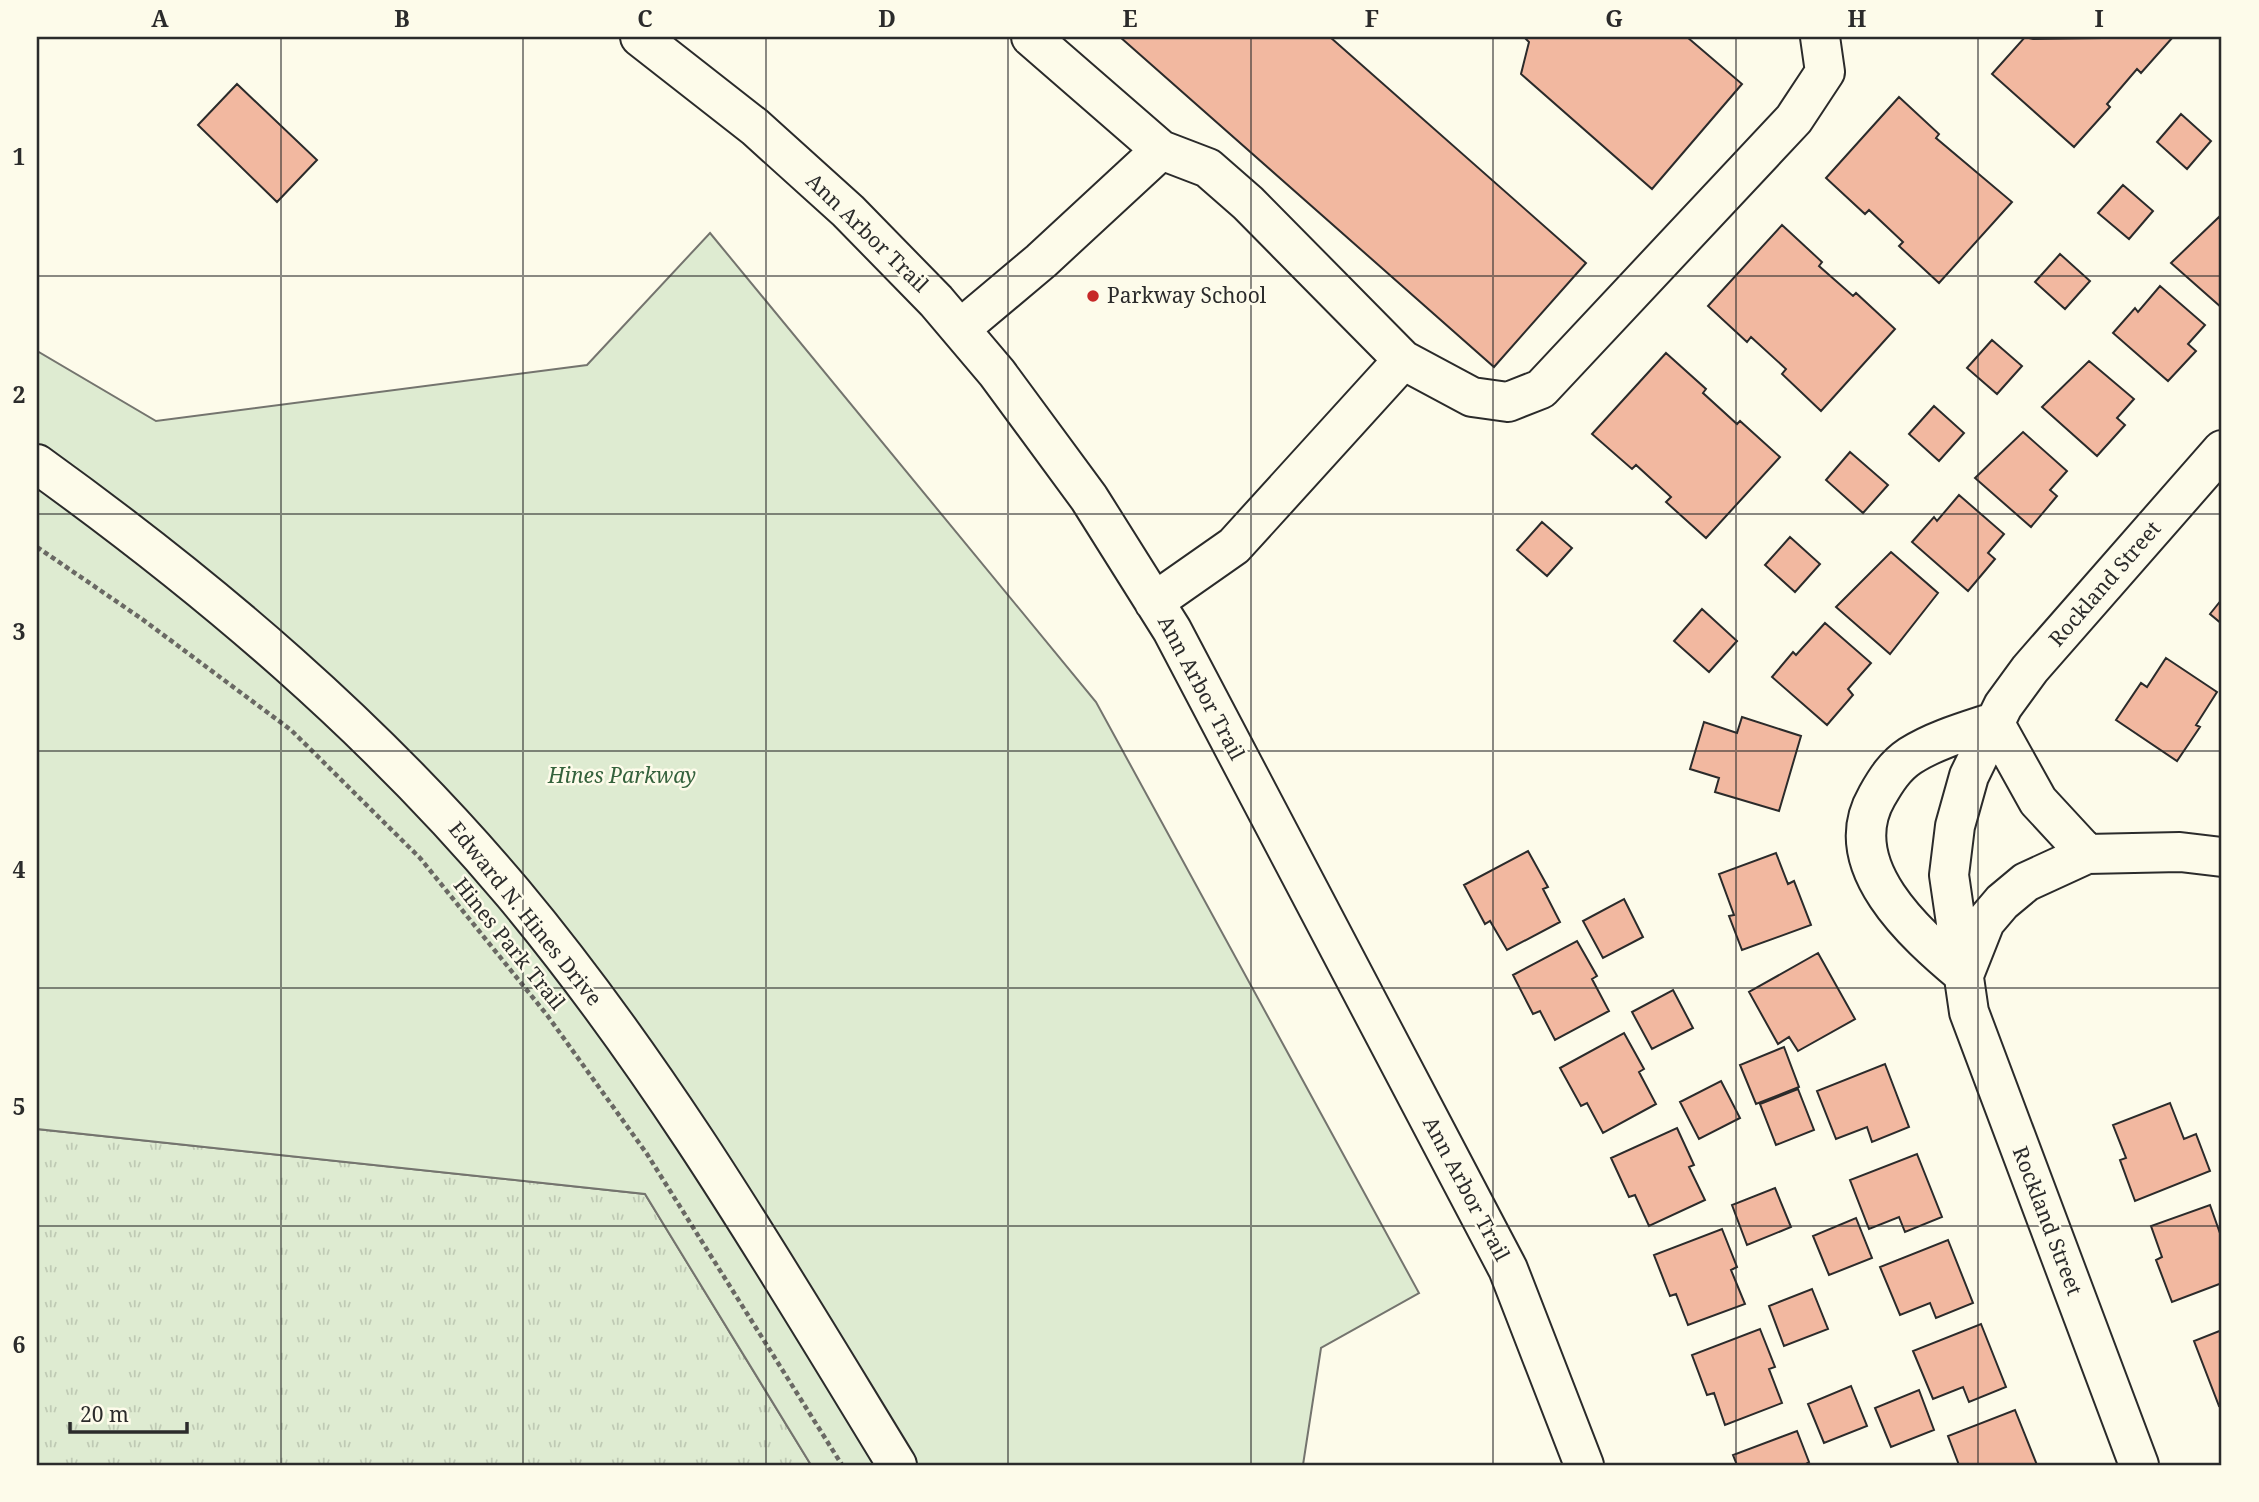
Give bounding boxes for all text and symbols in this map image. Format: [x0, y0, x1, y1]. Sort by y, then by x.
text: A [151, 2, 169, 34]
text: B [394, 2, 410, 34]
text: C [637, 2, 653, 34]
text: D [878, 2, 896, 34]
text: E [1122, 2, 1138, 34]
text: F [1365, 2, 1379, 34]
text: G [1605, 2, 1623, 34]
text: H [1848, 2, 1867, 34]
text: I [2094, 2, 2104, 34]
text: 1 [13, 140, 26, 172]
street label: Ann Arbor Trail [800, 167, 935, 298]
place label: Parkway School [1107, 281, 1267, 309]
marker: Parkway School [1085, 288, 1101, 304]
text: 2 [13, 378, 26, 410]
street label: Rockland Street [2042, 515, 2166, 652]
street label: Ann Arbor Trail [1152, 610, 1252, 765]
text: 3 [13, 615, 26, 647]
park label: Hines Parkway [547, 761, 696, 789]
street label: Edward N. Hines Drive [443, 815, 609, 1011]
text: 4 [13, 853, 26, 885]
street label: Hines Park Trail [448, 871, 572, 1016]
text: 5 [13, 1090, 26, 1122]
street label: Ann Arbor Trail [1417, 1111, 1517, 1266]
street label: Rockland Street [2007, 1142, 2089, 1299]
text: 6 [13, 1328, 26, 1360]
scale bar [70, 1390, 187, 1434]
text: 20 m [80, 1400, 129, 1428]

